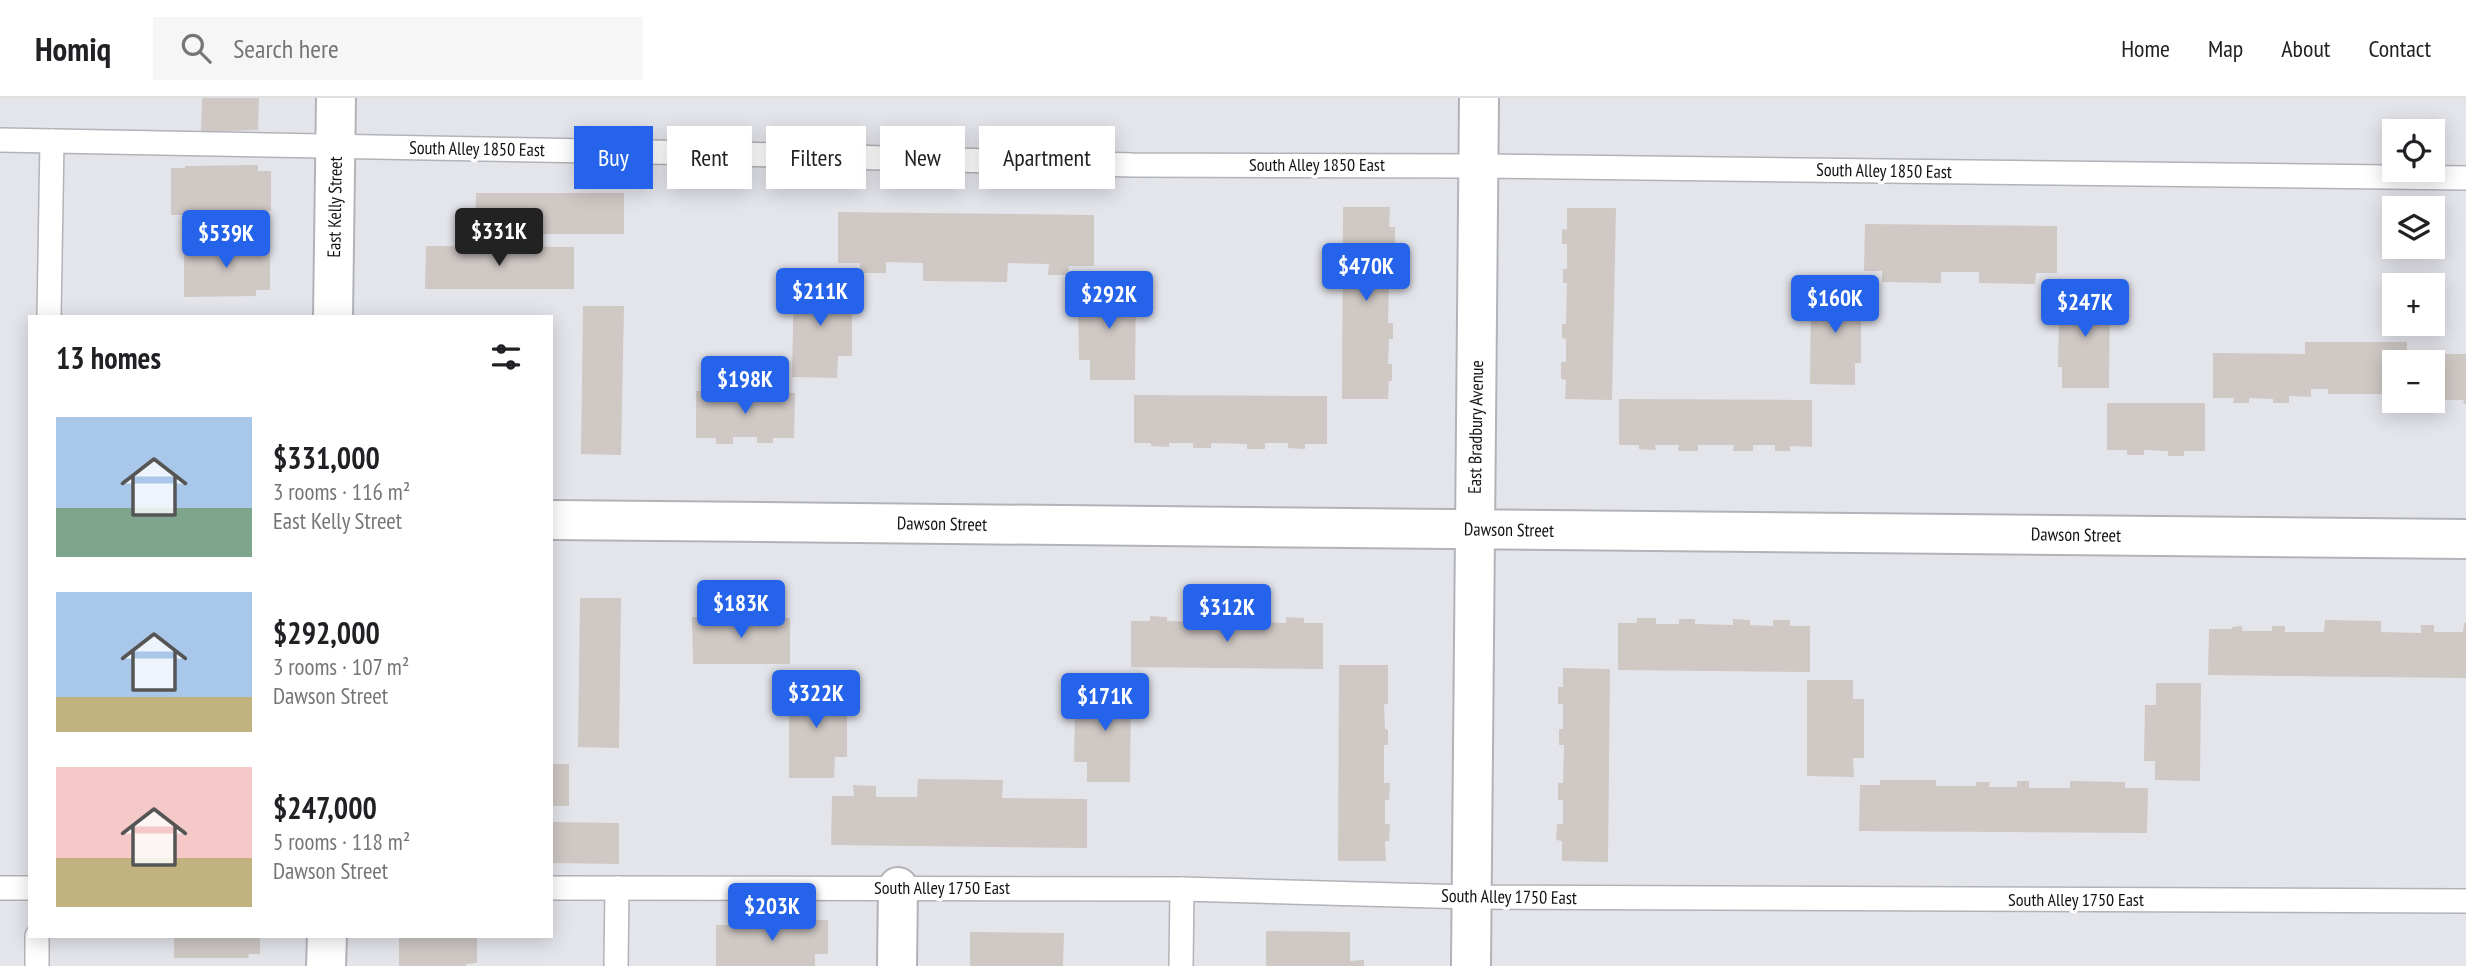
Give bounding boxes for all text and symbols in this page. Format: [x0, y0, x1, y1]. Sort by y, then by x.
search box [153, 17, 643, 80]
text: Homiq [35, 27, 111, 70]
icon: search [177, 29, 215, 67]
text: Search here [233, 32, 339, 65]
text: Home [2121, 33, 2170, 64]
text: Map [2208, 33, 2243, 64]
text: About [2281, 33, 2330, 64]
text: Contact [2368, 33, 2431, 64]
map controls [2382, 119, 2445, 413]
button: locate [2382, 119, 2445, 182]
chip: Buy [574, 126, 653, 189]
chip: Rent [667, 126, 752, 189]
chip: Filters [766, 126, 866, 189]
chip: New [880, 126, 965, 189]
chip: Apartment [979, 126, 1115, 189]
street label: South Alley 1850 East [409, 136, 545, 161]
street label: South Alley 1850 East [1249, 153, 1385, 176]
street label: East Kelly Street [322, 156, 347, 258]
street label: South Alley 1850 East [1816, 158, 1952, 183]
button: layers [2382, 196, 2445, 259]
pin: $331K [450, 208, 548, 268]
pin: $539K [177, 211, 275, 270]
text: $331K [471, 216, 527, 245]
text: $539K [198, 218, 254, 247]
pin: $470K [1317, 244, 1415, 303]
text: $470K [1338, 251, 1394, 280]
pin: $211K [771, 268, 869, 328]
pin: $292K [1060, 272, 1158, 331]
button: + [2382, 273, 2445, 336]
pin: $160K [1786, 275, 1884, 335]
text: $211K [792, 276, 848, 305]
text: $292K [1081, 279, 1137, 308]
pin: $247K [2036, 280, 2134, 339]
text: $160K [1807, 283, 1863, 312]
text: $247K [2057, 287, 2113, 316]
text: 13 homes [56, 338, 161, 377]
icon: filters [487, 338, 525, 376]
button: − [2382, 350, 2445, 413]
pin: $198K [696, 356, 794, 416]
street label: East Bradbury Avenue [1463, 360, 1488, 494]
text: $198K [717, 364, 773, 393]
text: $331,000 [273, 438, 380, 477]
icon: home [112, 445, 196, 529]
text: 3 rooms · 116 m² [273, 477, 410, 506]
text: East Kelly Street [273, 506, 402, 535]
street label: Dawson Street [897, 511, 987, 536]
street label: Dawson Street [1464, 517, 1554, 542]
street label: Dawson Street [2031, 522, 2121, 547]
pin: $183K [692, 580, 790, 640]
pin: $312K [1178, 584, 1276, 644]
text: $183K [713, 588, 769, 617]
text: $312K [1199, 592, 1255, 621]
text: $292,000 [273, 613, 380, 652]
icon: home [112, 620, 196, 704]
text: 3 rooms · 107 m² [273, 652, 409, 681]
pin: $322K [767, 670, 865, 730]
pin: $171K [1056, 674, 1154, 733]
text: $322K [788, 678, 844, 707]
text: Dawson Street [273, 681, 388, 710]
text: $171K [1077, 681, 1133, 710]
text: $247,000 [273, 788, 377, 827]
icon: home [112, 795, 196, 879]
text: 5 rooms · 118 m² [273, 827, 410, 856]
text: Dawson Street [273, 856, 388, 885]
street label: South Alley 1750 East [874, 876, 1010, 899]
pin: $203K [723, 884, 821, 943]
street label: South Alley 1750 East [1441, 884, 1577, 909]
street label: South Alley 1750 East [2008, 888, 2144, 911]
text: $203K [744, 891, 800, 920]

